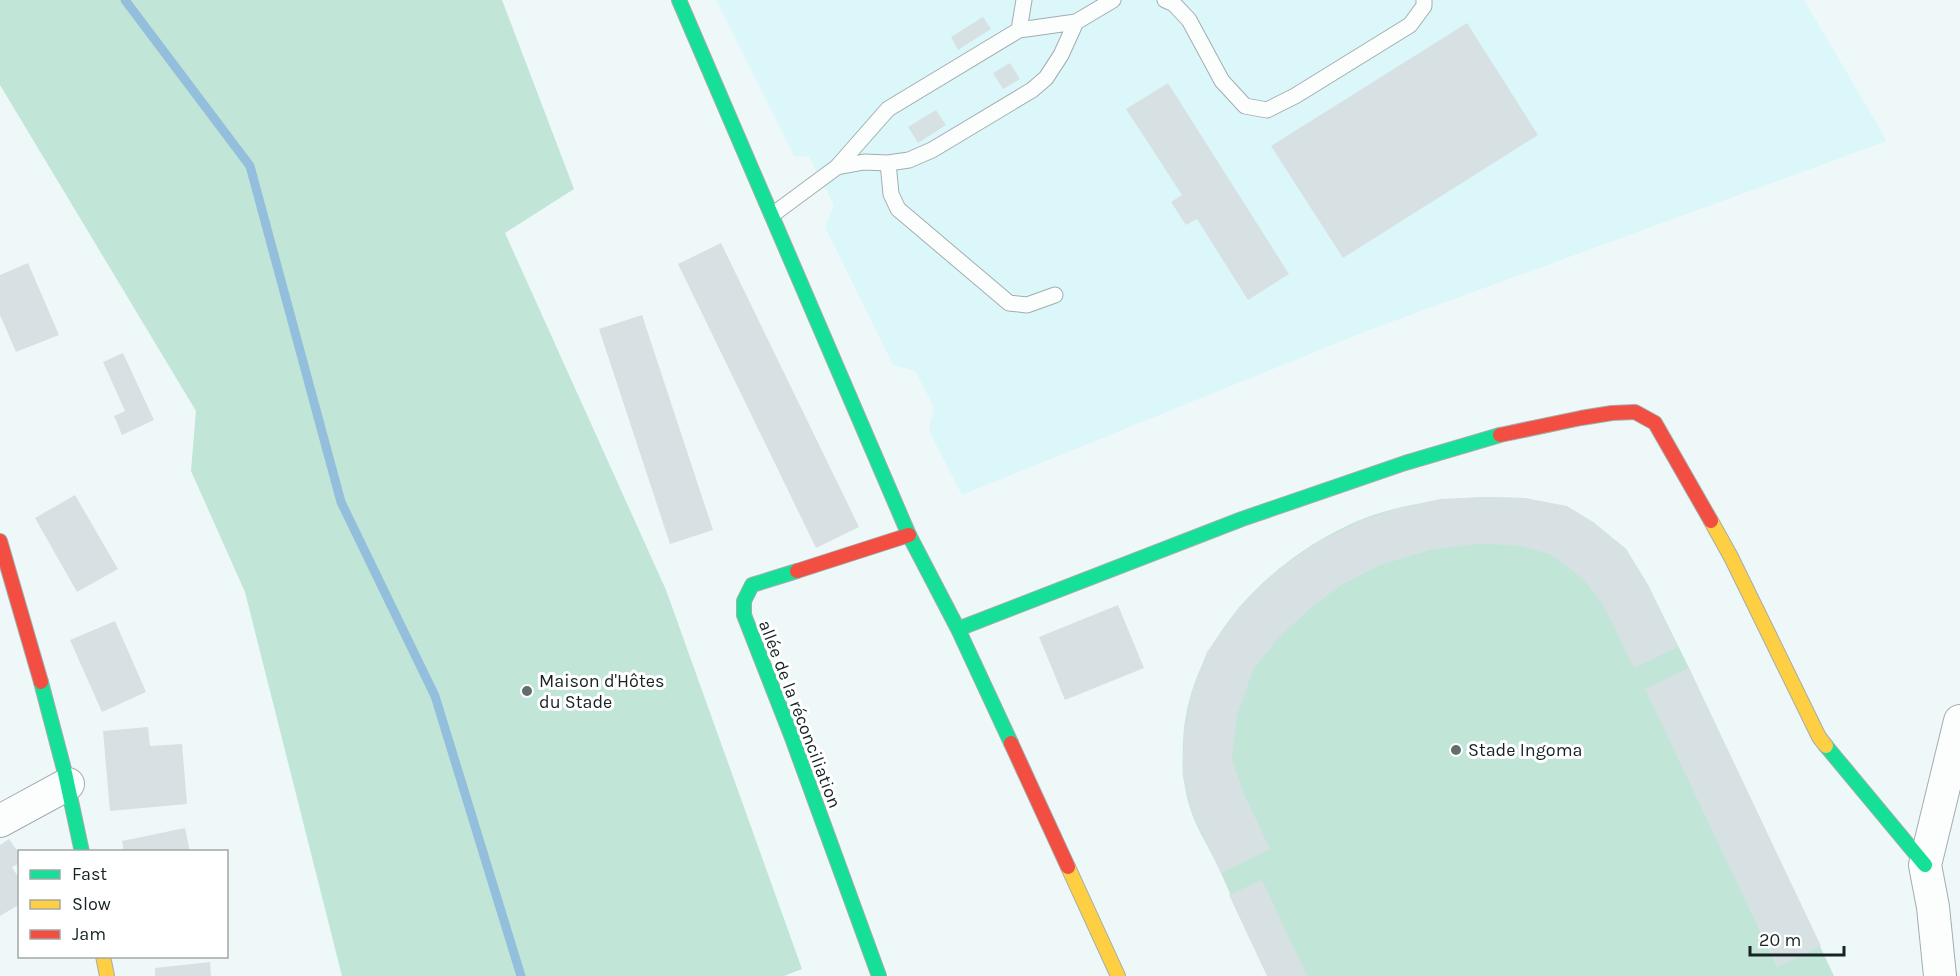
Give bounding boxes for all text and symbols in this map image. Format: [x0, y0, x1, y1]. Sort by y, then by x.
street label: allée de la réconciliation [754, 617, 846, 811]
place label: Maison d'Hôtes du Stade [539, 670, 664, 713]
marker: Maison d'Hôtes du Stade [520, 684, 534, 698]
place label: Stade Ingoma [1468, 739, 1582, 761]
marker: Stade Ingoma [1449, 743, 1463, 757]
legend [18, 850, 228, 958]
text: Fast [72, 863, 107, 885]
text: Slow [72, 893, 111, 915]
scale bar [1750, 919, 1844, 957]
text: Jam [72, 923, 106, 945]
text: 20 m [1759, 929, 1801, 951]

